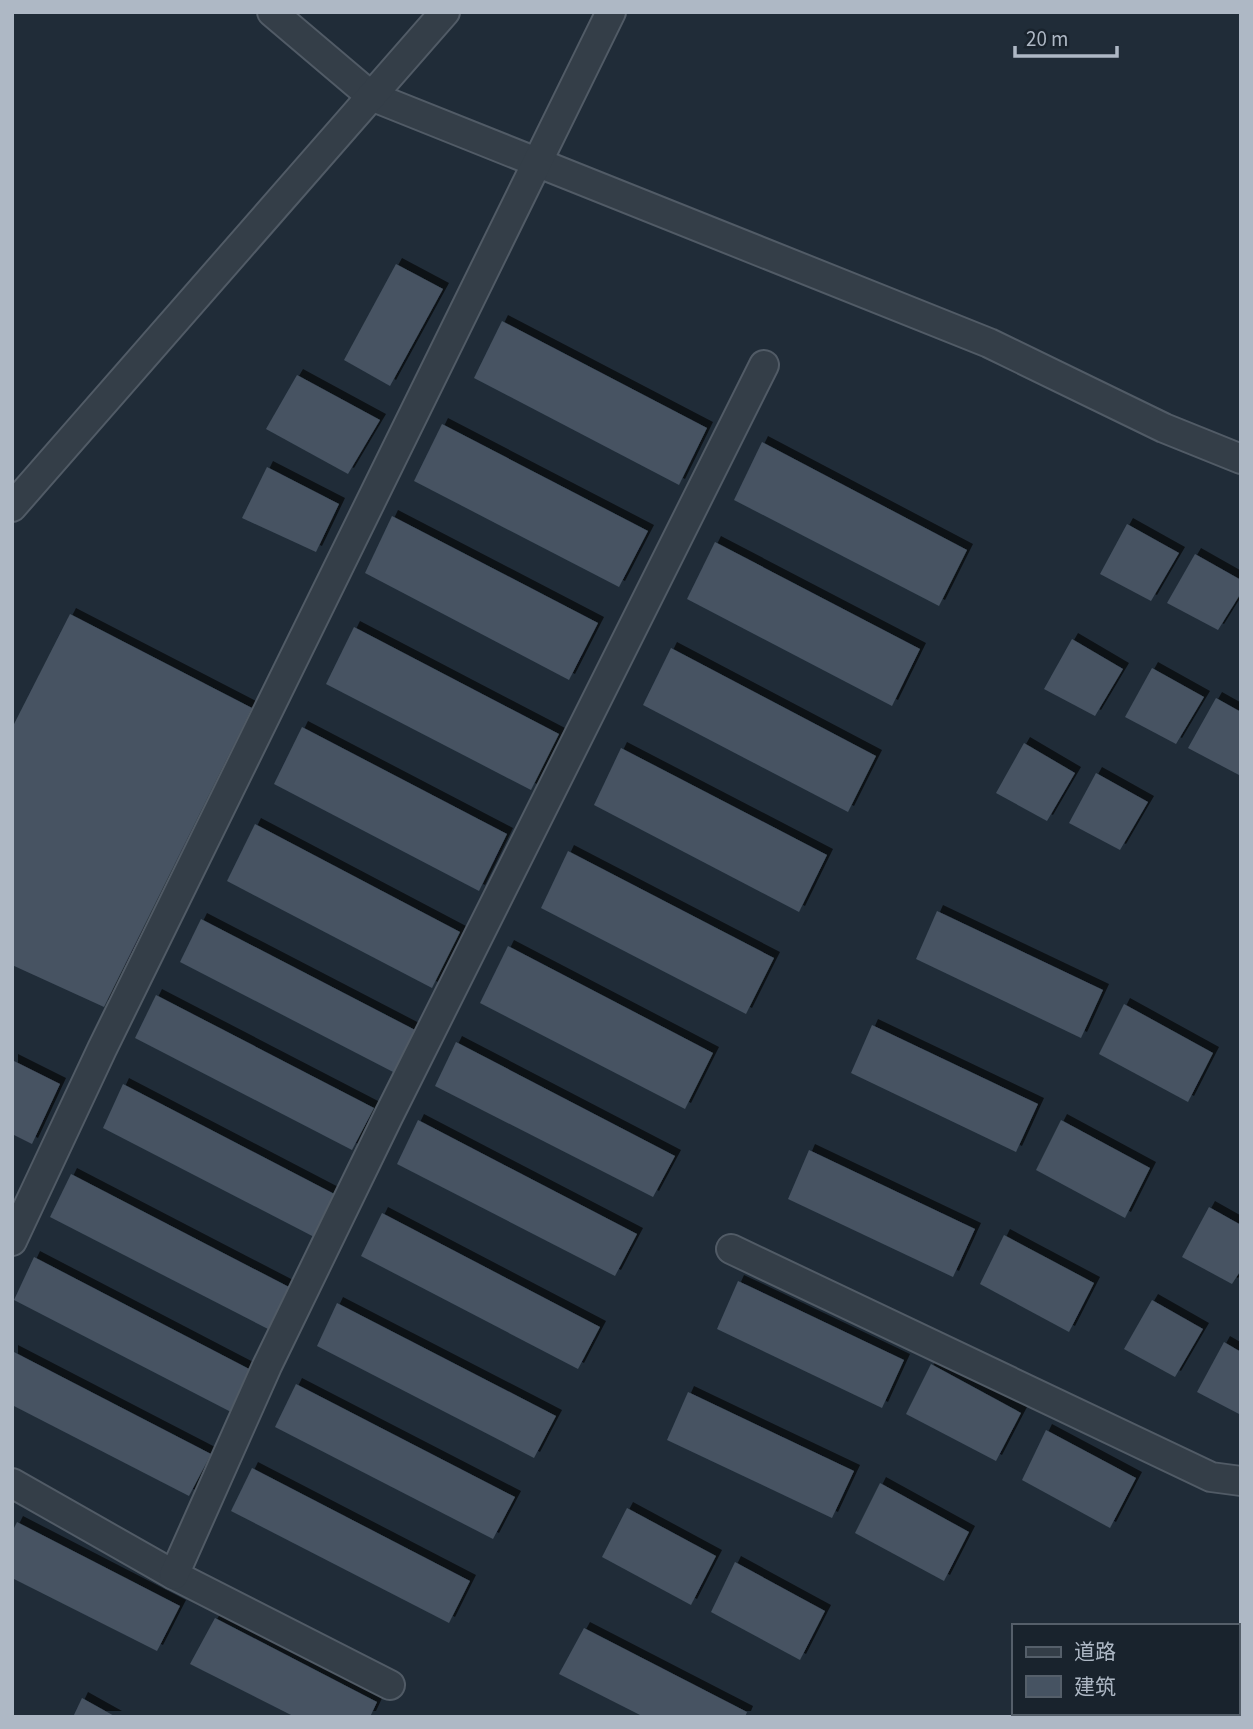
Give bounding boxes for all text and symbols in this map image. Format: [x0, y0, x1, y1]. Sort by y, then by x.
scale bar [1015, 14, 1116, 58]
text: 20 m [1026, 24, 1068, 54]
legend [1012, 1624, 1239, 1715]
text: 道路 [1074, 1637, 1116, 1667]
text: 建筑 [1074, 1672, 1116, 1702]

